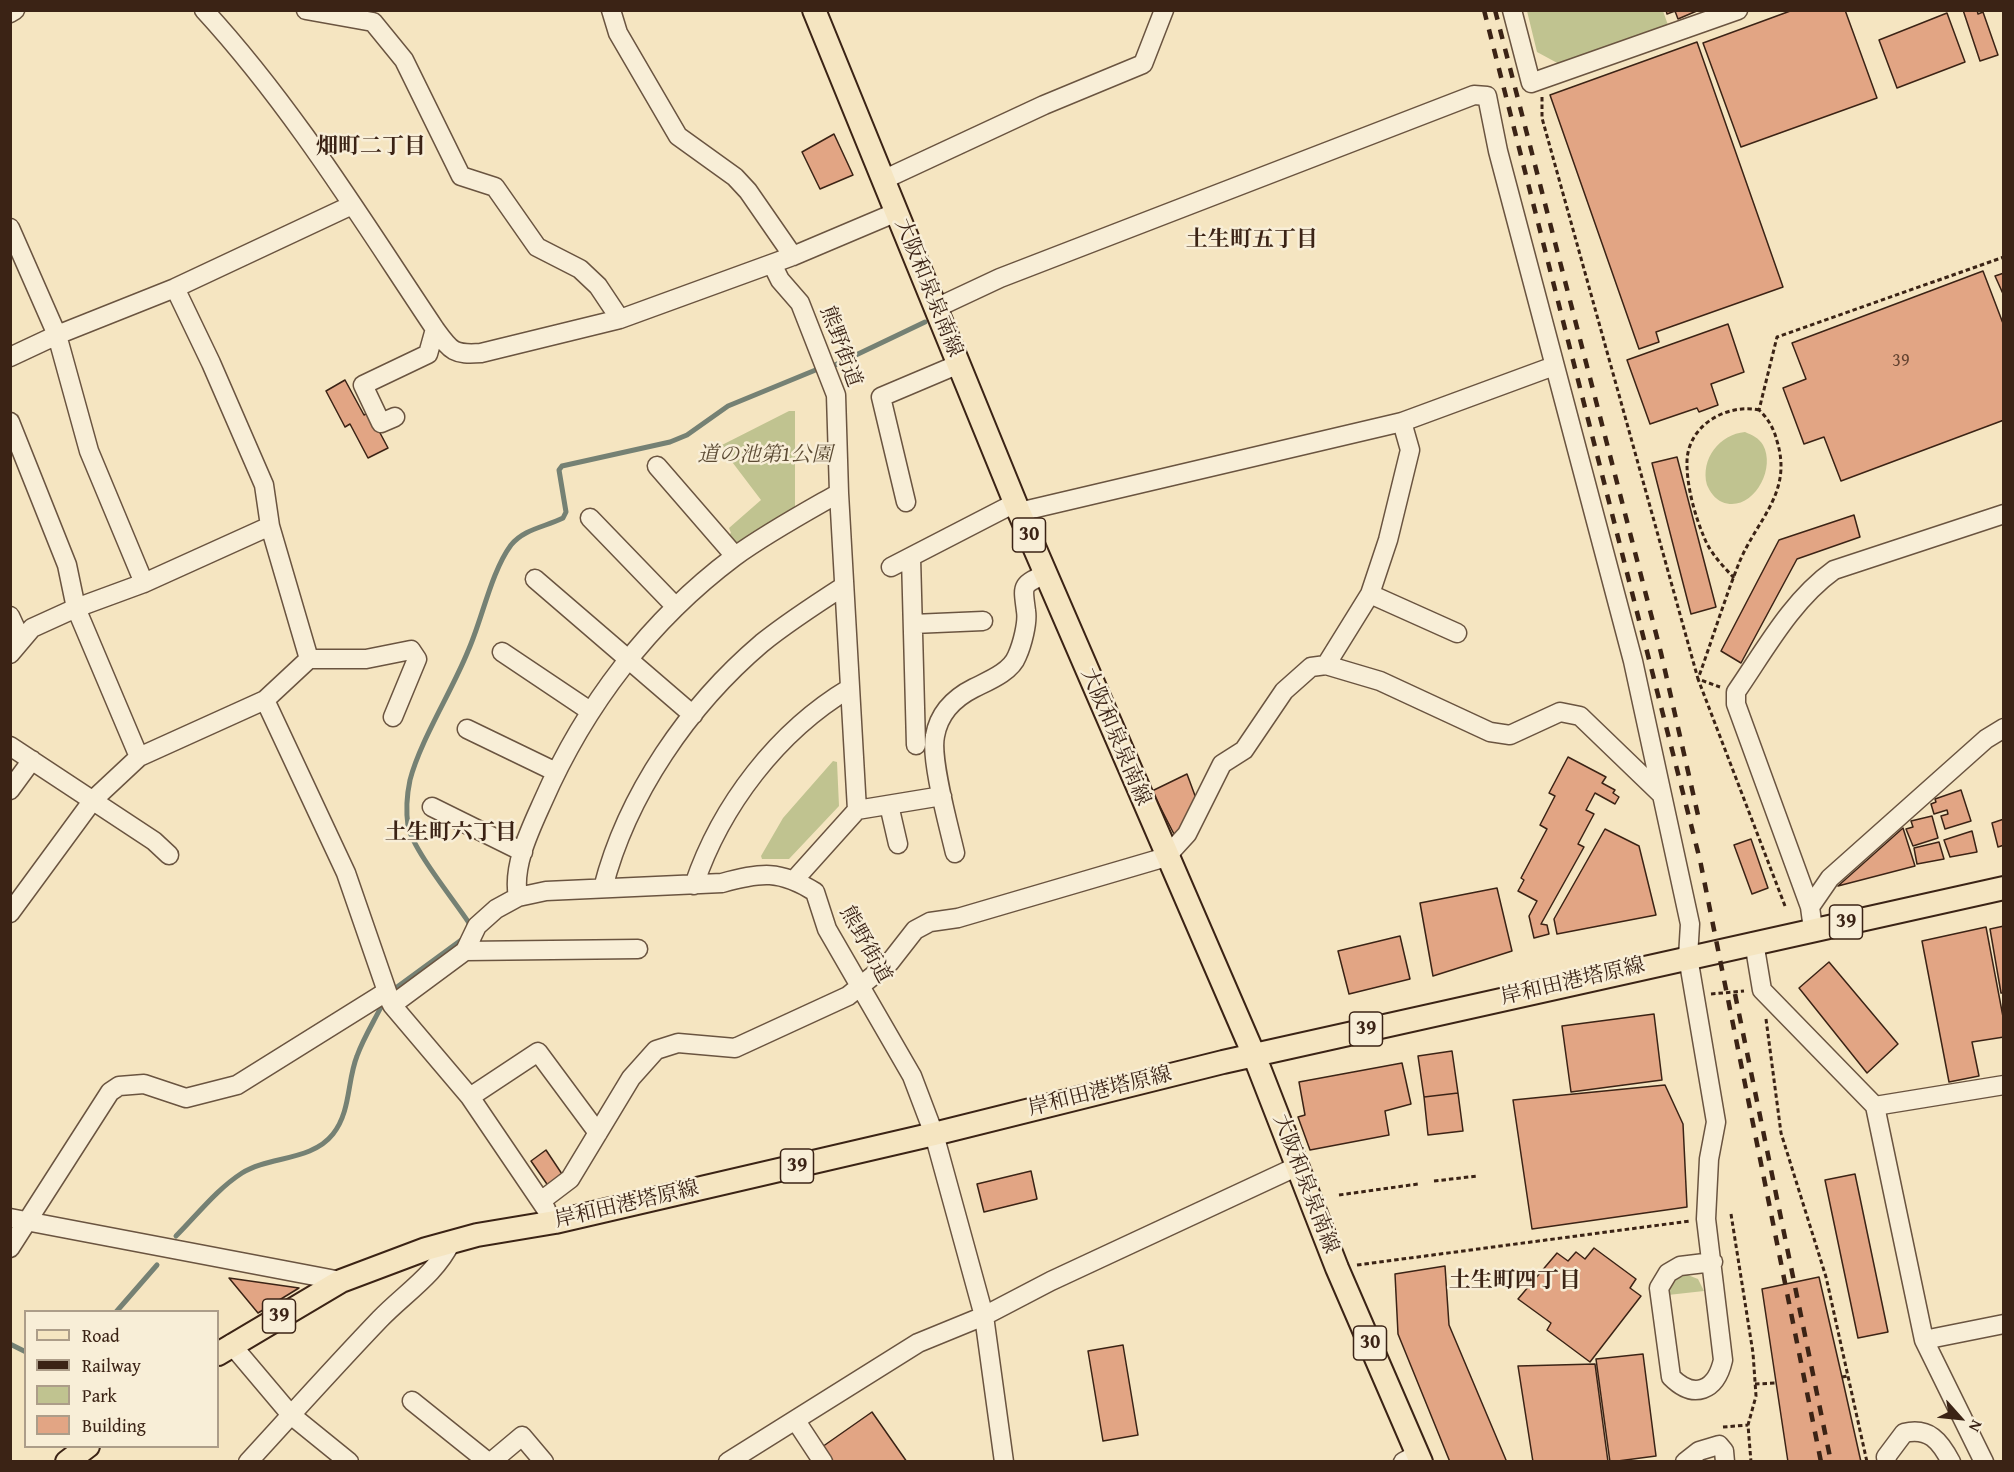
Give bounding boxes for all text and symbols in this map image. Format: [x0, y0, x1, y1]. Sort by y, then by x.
district label: 畑町二丁目 [316, 134, 426, 160]
street label: 大阪和泉泉南線 [889, 215, 967, 361]
district label: 土生町五丁目 [1186, 227, 1318, 253]
street label: 熊野街道 [814, 303, 866, 391]
house number: 39 [1892, 350, 1910, 372]
park label: 道の池第1公園 [698, 443, 832, 469]
road number: 30 [1012, 518, 1046, 552]
street label: 大阪和泉泉南線 [1075, 664, 1155, 810]
district label: 土生町六丁目 [385, 820, 517, 846]
street label: 熊野街道 [834, 902, 896, 988]
road number: 39 [1830, 905, 1862, 939]
street label: 岸和田港塔原線 [1499, 953, 1647, 1011]
road number: 39 [1350, 1012, 1382, 1046]
street label: 岸和田港塔原線 [1026, 1062, 1174, 1122]
street label: 大阪和泉泉南線 [1267, 1111, 1343, 1257]
road number: 39 [780, 1149, 814, 1183]
street label: 岸和田港塔原線 [553, 1176, 701, 1234]
district label: 土生町四丁目 [1449, 1268, 1581, 1294]
road number: 39 [262, 1299, 296, 1333]
legend [24, 1310, 219, 1448]
text: Road [82, 1322, 120, 1349]
road number: 30 [1354, 1326, 1386, 1360]
text: Railway [82, 1352, 141, 1379]
text: Park [82, 1382, 117, 1409]
north arrow [1930, 1388, 1990, 1448]
text: Building [82, 1412, 146, 1439]
text: N [1963, 1416, 1989, 1436]

